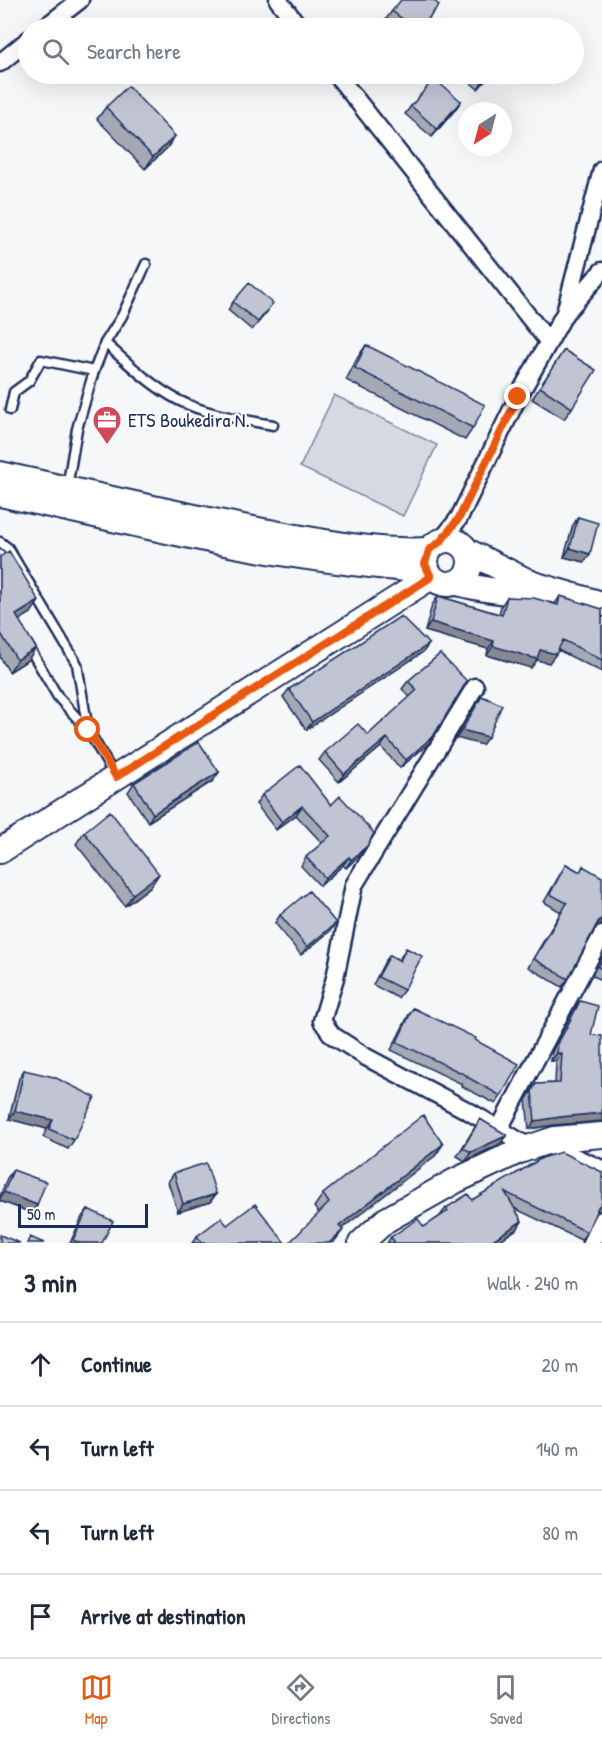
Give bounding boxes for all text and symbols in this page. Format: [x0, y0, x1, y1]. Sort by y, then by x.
search box [18, 18, 584, 84]
icon: search [39, 35, 72, 68]
text: Search here [87, 36, 181, 66]
north arrow [458, 102, 512, 156]
route end [504, 383, 530, 409]
office icon: ETS Boukedira N. [91, 404, 123, 446]
place label: ETS Boukedira N. [128, 406, 250, 433]
route start [74, 716, 100, 742]
scale bar [18, 1201, 148, 1228]
text: 50 m [27, 1203, 56, 1225]
text: 3 min [24, 1265, 77, 1300]
text: Walk · 240 m [487, 1269, 578, 1296]
icon: ahead [24, 1348, 57, 1381]
text: Continue [81, 1349, 152, 1379]
text: 20 m [541, 1351, 578, 1378]
icon: left [24, 1432, 57, 1465]
text: Turn left [81, 1433, 154, 1463]
text: 140 m [536, 1435, 578, 1462]
icon: left [24, 1516, 57, 1549]
text: Turn left [81, 1517, 154, 1547]
text: 80 m [542, 1519, 578, 1546]
icon: arrive [24, 1600, 57, 1633]
text: Arrive at destination [81, 1601, 246, 1631]
tab: Map [80, 1671, 113, 1729]
tab: Directions [272, 1671, 330, 1729]
tab: Saved [489, 1671, 522, 1729]

